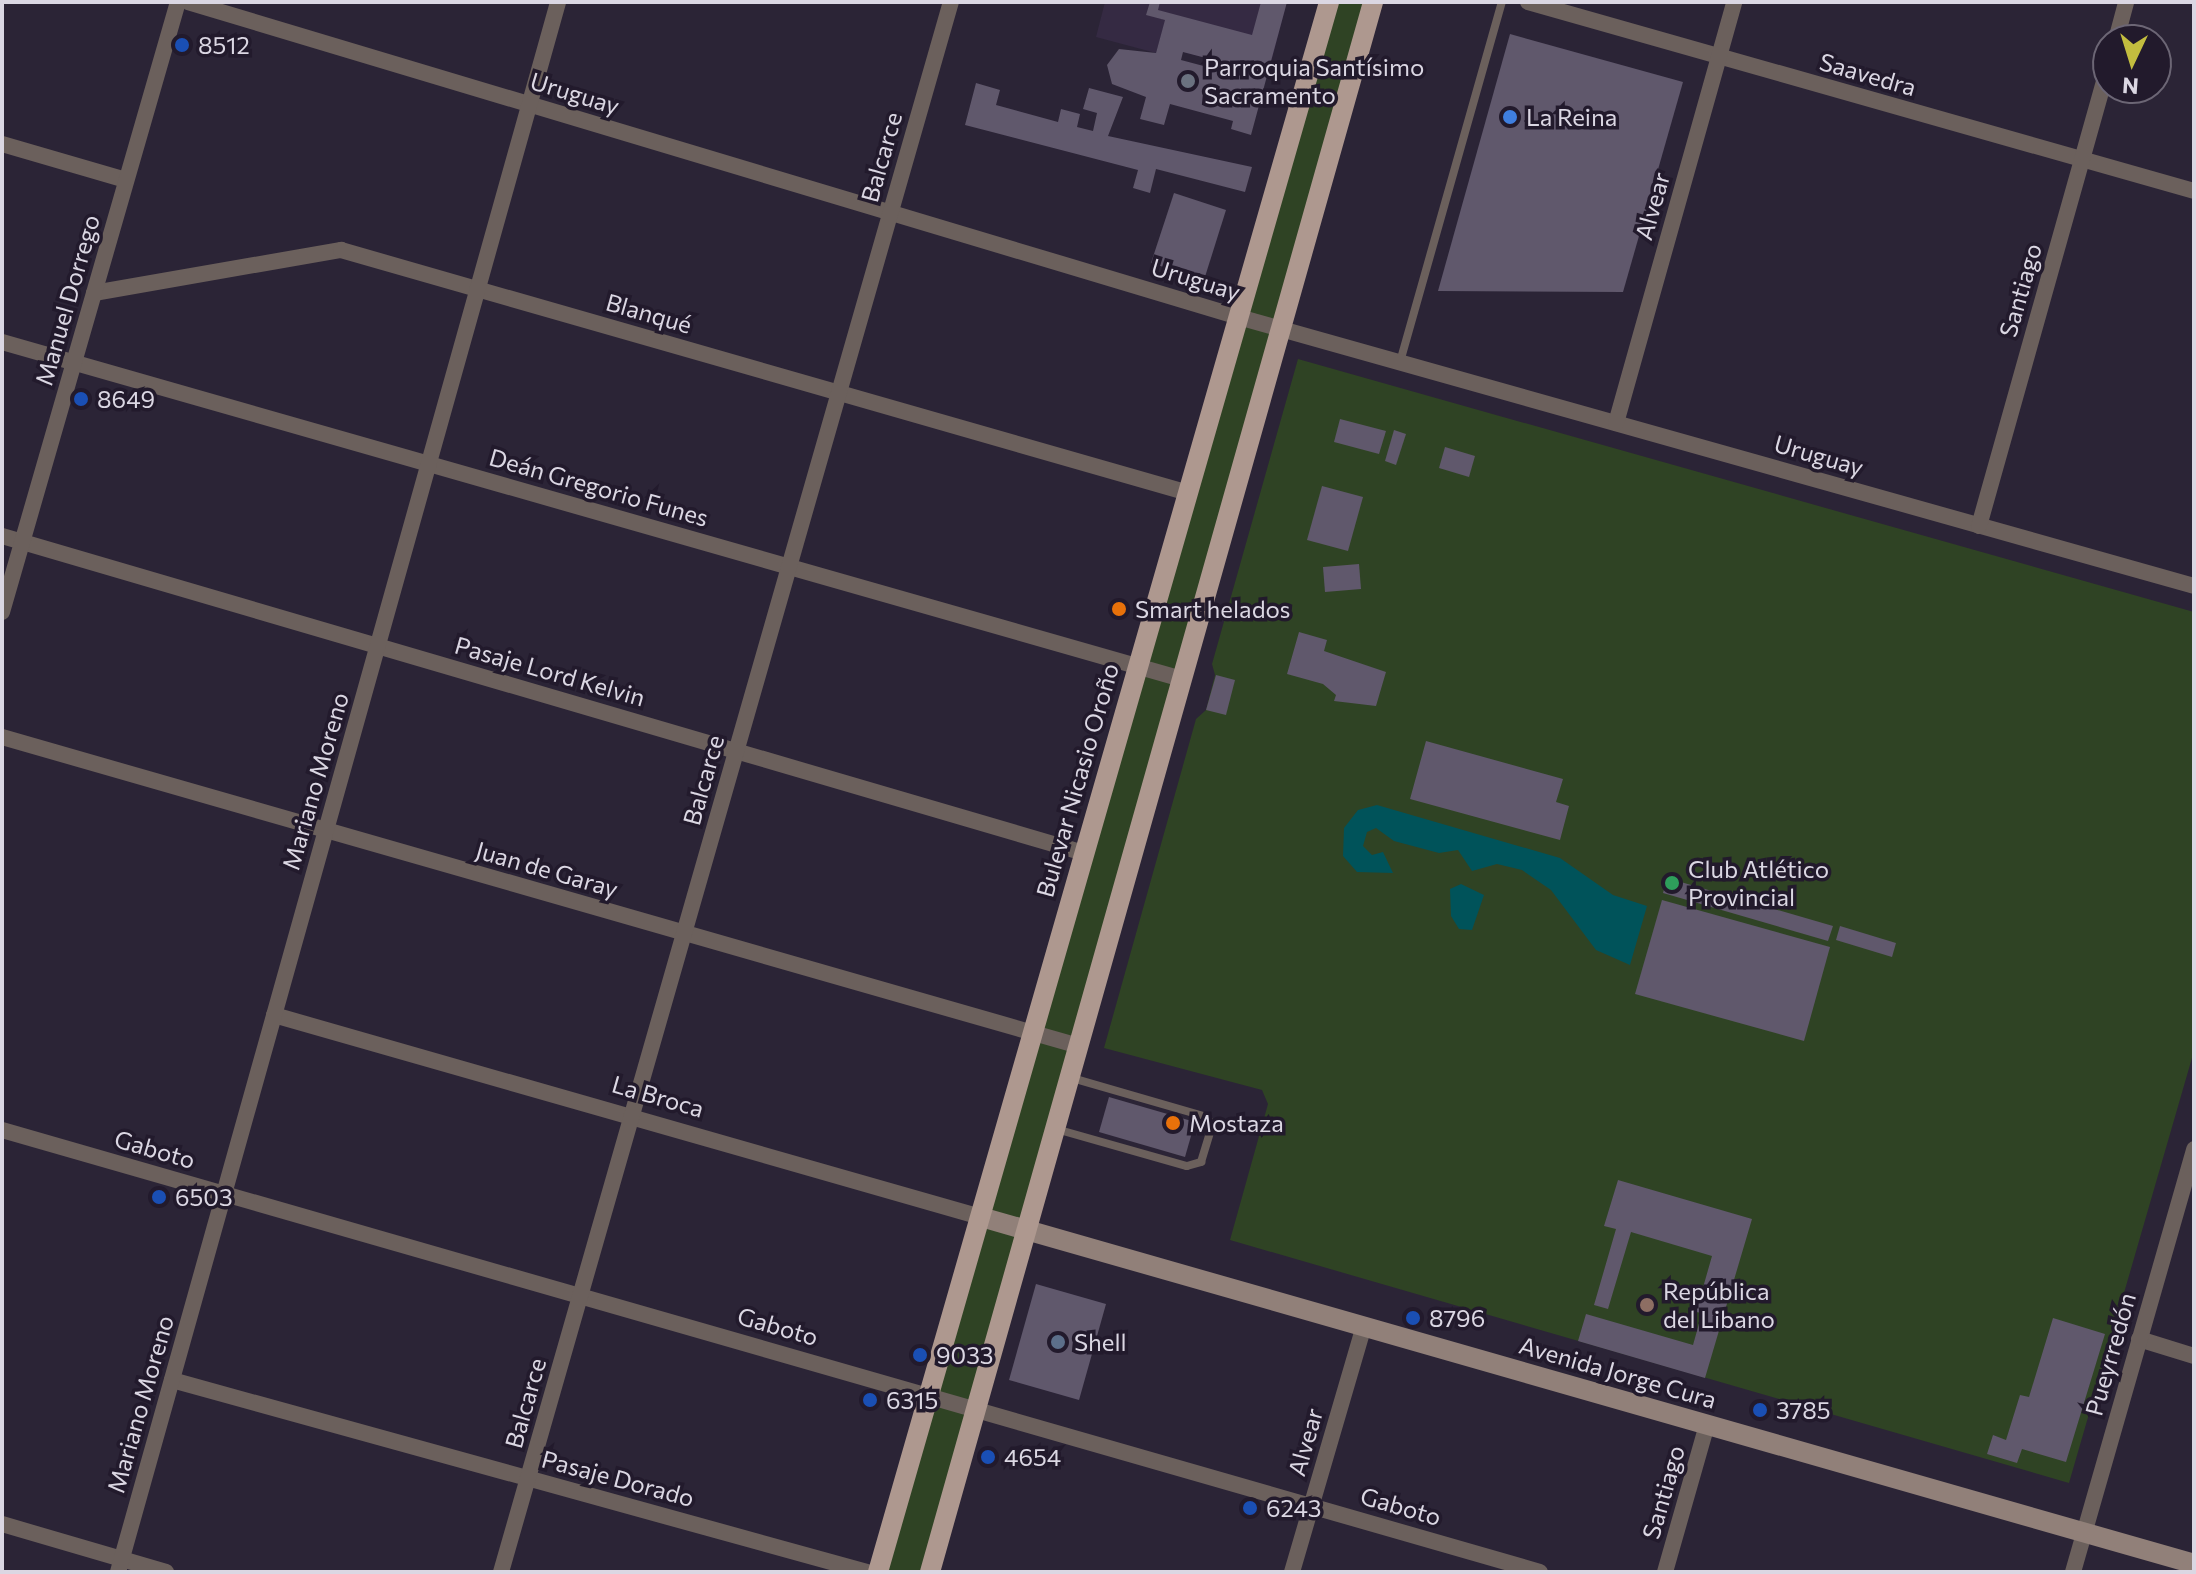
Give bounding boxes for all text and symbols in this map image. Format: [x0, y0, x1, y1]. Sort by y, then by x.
north arrow [2092, 24, 2172, 104]
place label: 8512 [198, 31, 250, 59]
marker: 8512 [173, 36, 191, 54]
street label: Saavedra [1816, 46, 1920, 102]
place label: Parroquia Santísimo Sacramento [1204, 53, 1424, 109]
street label: Uruguay [527, 66, 623, 120]
marker: Parroquia Santísimo Sacramento [1179, 72, 1197, 90]
text: N [2121, 72, 2140, 100]
place label: La Reina [1526, 103, 1617, 131]
marker: La Reina [1501, 108, 1519, 126]
street label: Balcarce [854, 109, 908, 205]
street label: Alvear [1629, 169, 1675, 243]
street label: Manuel Dorrego [29, 211, 105, 389]
street label: Santiago [1993, 240, 2047, 340]
street label: Uruguay [1148, 252, 1244, 306]
street label: Blanqué [603, 287, 695, 339]
place label: 8649 [97, 385, 155, 413]
marker: 8649 [72, 390, 90, 408]
street label: Uruguay [1771, 429, 1867, 481]
street label: Deán Gregorio Funes [486, 442, 712, 532]
place label: Smart helados [1135, 595, 1291, 623]
marker: Smart helados [1110, 600, 1128, 618]
street label: Pasaje Lord Kelvin [452, 630, 648, 712]
street label: Bulevar Nicasio Oroño [1030, 660, 1124, 900]
street label: Mariano Moreno [276, 689, 354, 873]
street label: Balcarce [676, 732, 730, 828]
street label: Juan de Garay [473, 835, 621, 903]
place label: Club Atlético Provincial [1688, 855, 1829, 911]
marker: Club Atlético Provincial [1663, 874, 1681, 892]
street label: La Broca [609, 1069, 707, 1123]
place label: Mostaza [1189, 1109, 1284, 1137]
marker: Mostaza [1164, 1114, 1182, 1132]
street label: Gaboto [111, 1124, 199, 1174]
place label: 6503 [175, 1183, 233, 1211]
marker: 6503 [150, 1188, 168, 1206]
place label: República del Libano [1663, 1277, 1775, 1333]
street label: Pueyrredón [2079, 1289, 2141, 1419]
marker: República del Libano [1638, 1296, 1656, 1314]
street label: Gaboto [734, 1301, 822, 1351]
place label: 8796 [1429, 1304, 1485, 1332]
marker: 8796 [1404, 1309, 1422, 1327]
street label: Mariano Moreno [101, 1312, 179, 1496]
place label: Shell [1074, 1328, 1127, 1356]
street label: Avenida Jorge Cura [1516, 1330, 1720, 1414]
marker: Shell [1049, 1333, 1067, 1351]
place label: 9033 [936, 1341, 993, 1369]
marker: 9033 [911, 1346, 929, 1364]
street label: Balcarce [498, 1355, 552, 1451]
place label: 6315 [886, 1386, 938, 1414]
marker: 6315 [861, 1391, 879, 1409]
place label: 3785 [1776, 1396, 1831, 1424]
marker: 3785 [1751, 1401, 1769, 1419]
street label: Alvear [1282, 1405, 1328, 1479]
street label: Santiago [1636, 1442, 1690, 1542]
place label: 4654 [1004, 1443, 1061, 1471]
street label: Pasaje Dorado [539, 1444, 697, 1512]
marker: 4654 [979, 1448, 997, 1466]
street label: Gaboto [1357, 1481, 1445, 1531]
place label: 6243 [1266, 1494, 1321, 1522]
marker: 6243 [1241, 1499, 1259, 1517]

